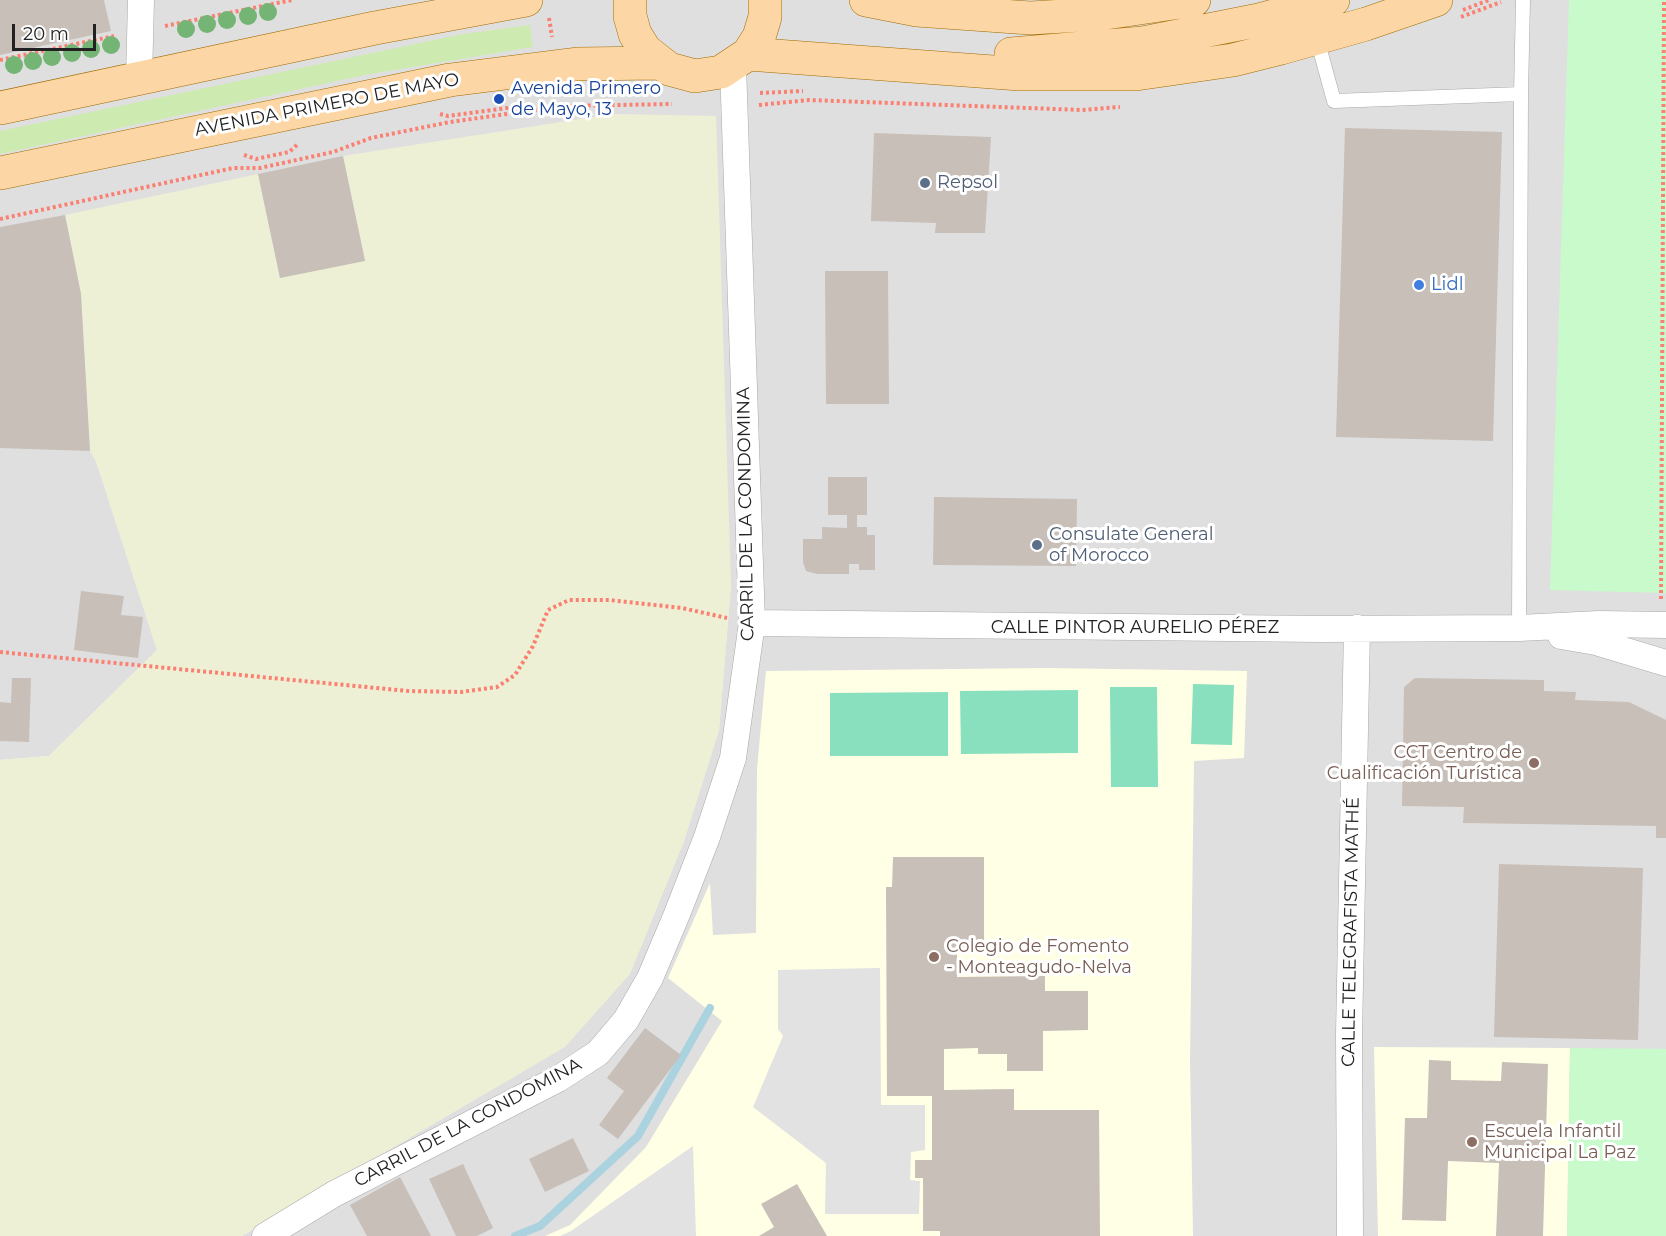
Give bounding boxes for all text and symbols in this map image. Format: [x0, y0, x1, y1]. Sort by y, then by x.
scale bar [15, 12, 99, 50]
text: 20 m [23, 23, 69, 45]
street label: AVENIDA PRIMERO DE MAYO [193, 69, 461, 141]
place label: Avenida Primero de Mayo, 13 [511, 78, 661, 121]
marker: Avenida Primero de Mayo, 13 [492, 92, 506, 106]
place label: Repsol [937, 172, 998, 194]
marker: Repsol [918, 176, 932, 190]
place label: Lidl [1431, 274, 1463, 296]
marker: Lidl [1412, 278, 1426, 292]
street label: CARRIL DE LA CONDOMINA [733, 387, 759, 641]
place label: Consulate General of Morocco [1049, 524, 1213, 566]
marker: Consulate General of Morocco [1030, 538, 1044, 552]
street label: CALLE PINTOR AURELIO PÉREZ [991, 617, 1279, 639]
place label: CCT Centro de Cualificación Turística [1327, 742, 1522, 784]
marker: CCT Centro de Cualificación Turística [1527, 756, 1541, 770]
street label: CALLE TELEGRAFISTA MATHÉ [1338, 797, 1364, 1067]
place label: Colegio de Fomento - Monteagudo-Nelva [946, 936, 1132, 978]
marker: Colegio de Fomento - Monteagudo-Nelva [927, 950, 941, 964]
street label: CARRIL DE LA CONDOMINA [351, 1054, 585, 1192]
place label: Escuela Infantil Municipal La Paz [1484, 1121, 1636, 1164]
marker: Escuela Infantil Municipal La Paz [1465, 1135, 1479, 1149]

